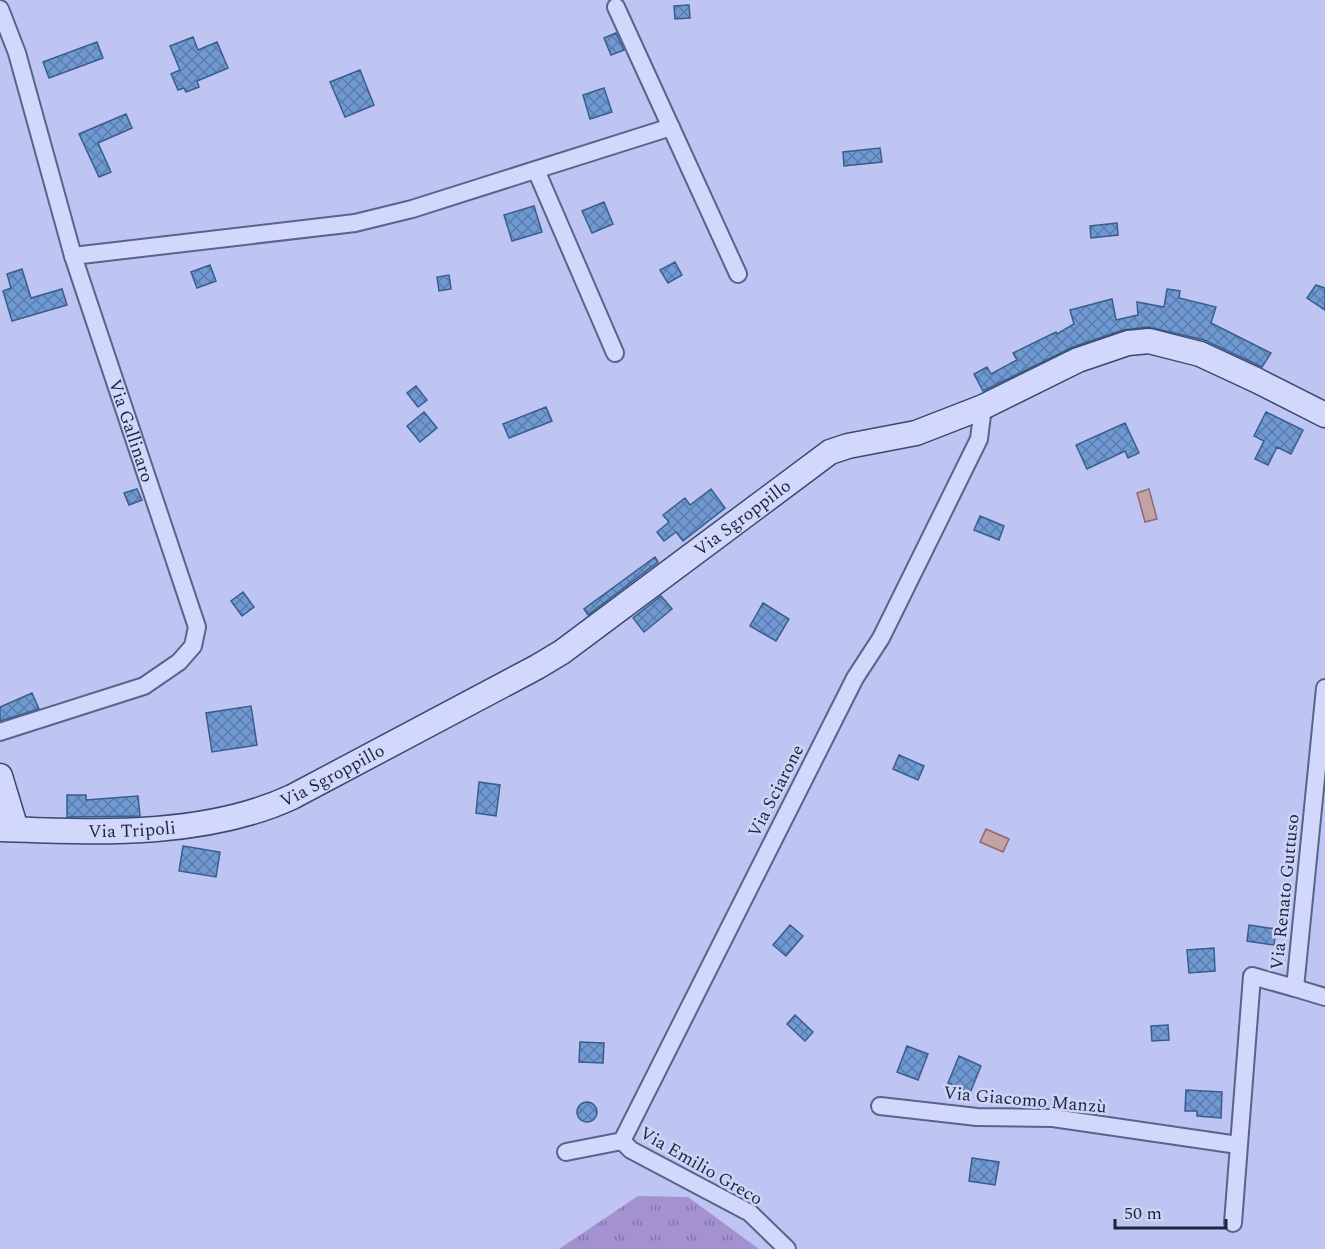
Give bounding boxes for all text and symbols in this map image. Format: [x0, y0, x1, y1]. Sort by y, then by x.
street label: Via Gallinaro [102, 376, 161, 486]
street label: Via Sgroppillo [688, 472, 796, 563]
street label: Via Sgroppillo [276, 737, 389, 814]
street label: Via Sciarone [741, 740, 811, 842]
street label: Via Renato Guttuso [1263, 813, 1307, 971]
street label: Via Tripoli [88, 814, 177, 845]
street label: Via Giacomo Manzù [942, 1079, 1108, 1121]
street label: Via Emilio Greco [634, 1120, 768, 1212]
scale bar [1115, 1192, 1226, 1230]
text: 50 m [1124, 1200, 1162, 1227]

